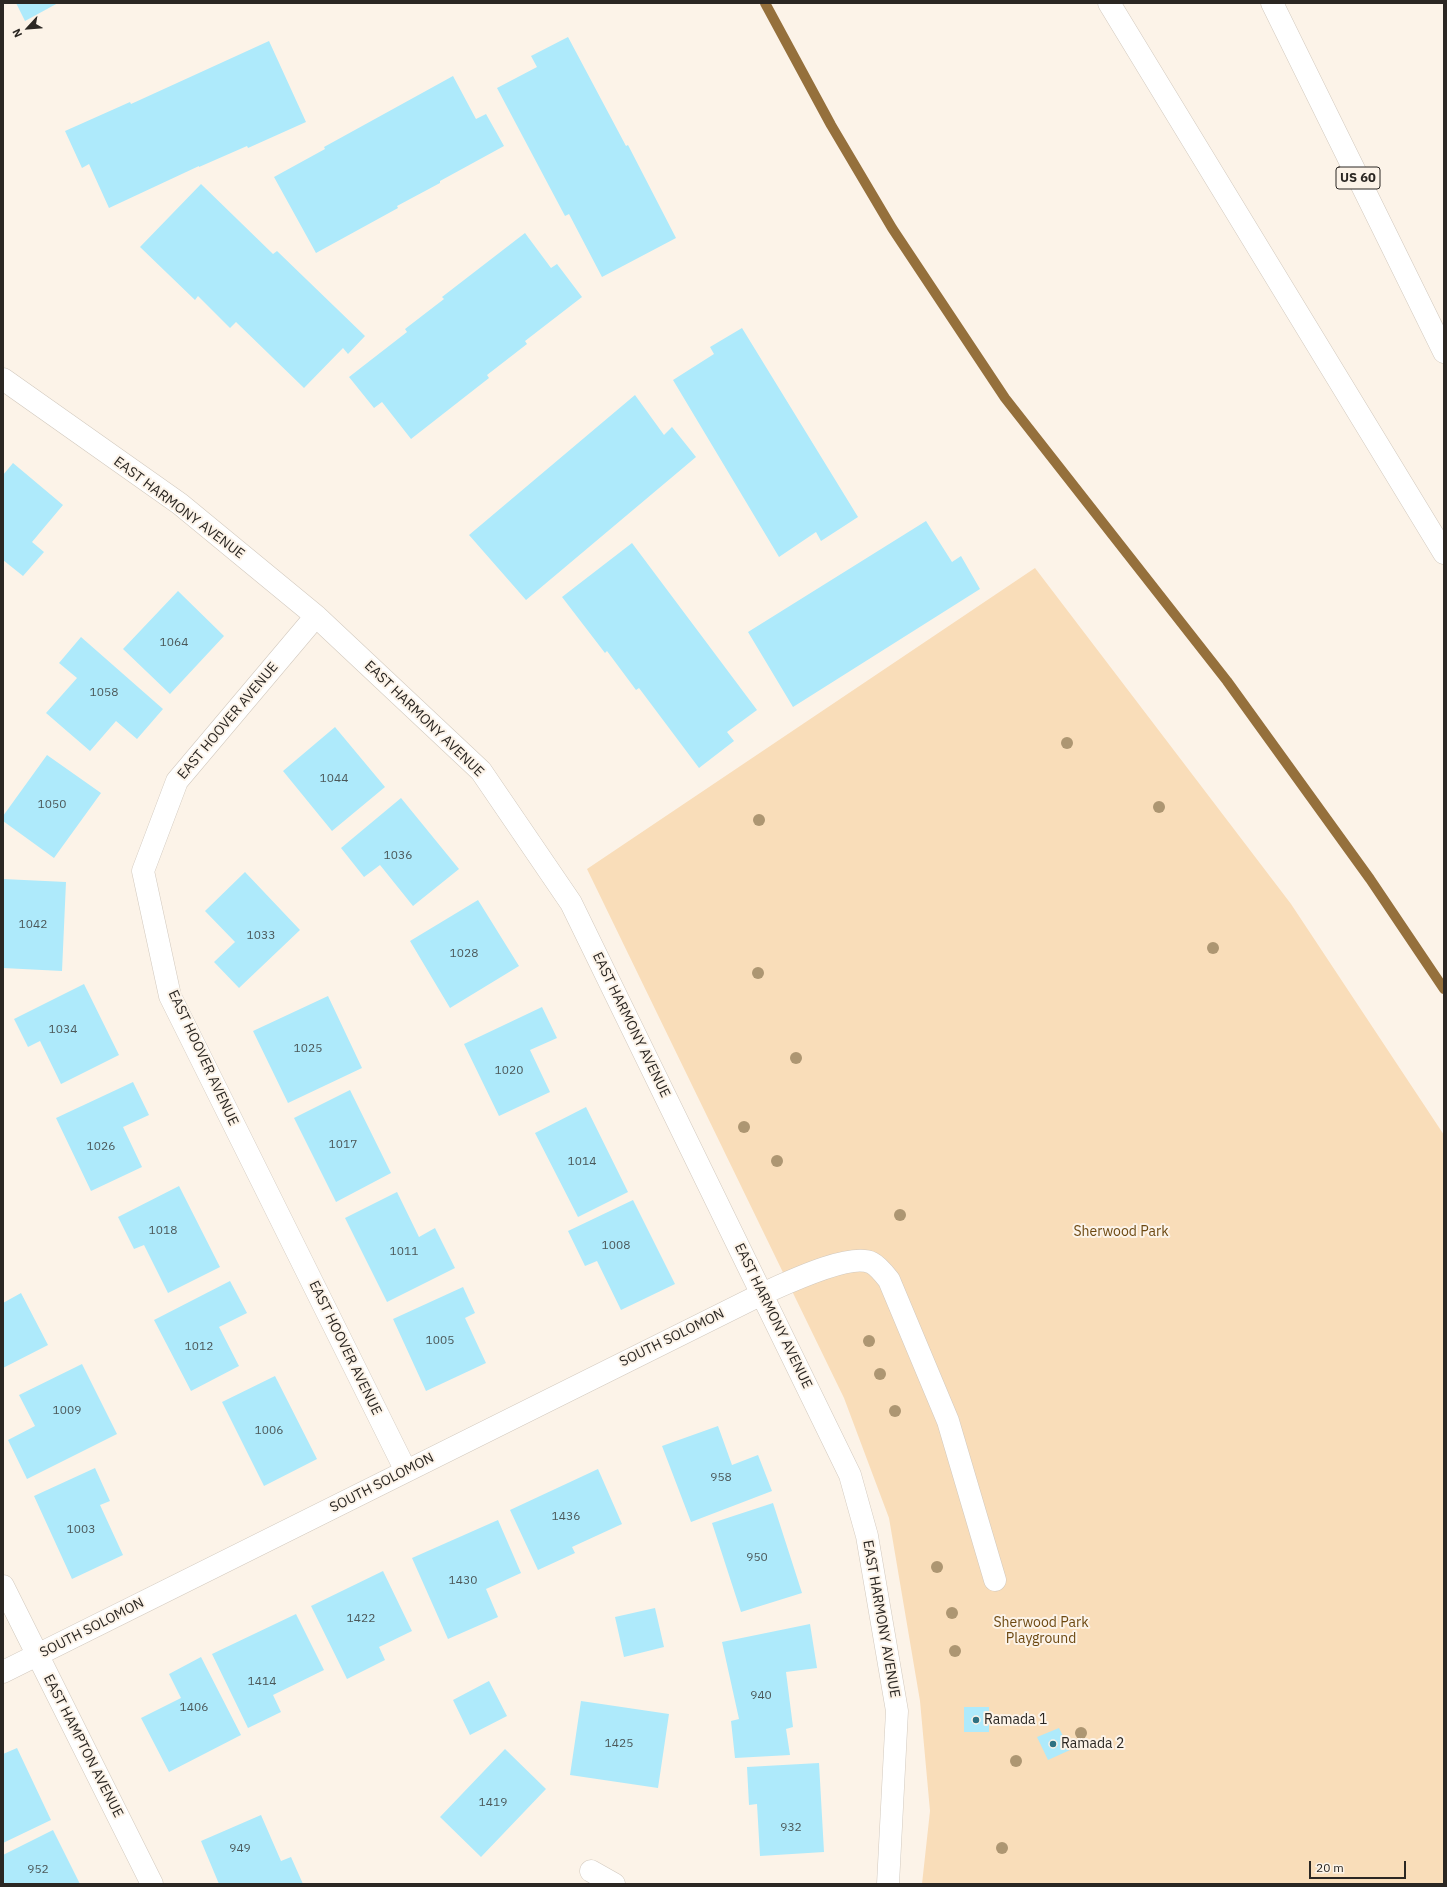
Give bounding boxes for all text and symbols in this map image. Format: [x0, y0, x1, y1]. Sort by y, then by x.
north arrow [8, 8, 48, 48]
text: N [9, 27, 25, 40]
road number: US 60 [1336, 167, 1380, 189]
street label: EAST HARMONY AVENUE [110, 453, 248, 563]
house number: 1064 [160, 636, 188, 650]
street label: EAST HARMONY AVENUE [361, 658, 487, 780]
street label: EAST HOOVER AVENUE [174, 659, 282, 783]
house number: 1058 [90, 686, 118, 700]
house number: 1044 [320, 772, 348, 786]
house number: 1050 [38, 798, 66, 812]
house number: 1036 [384, 849, 412, 863]
house number: 1042 [19, 918, 47, 932]
house number: 1033 [247, 929, 275, 943]
house number: 1028 [450, 947, 478, 961]
street label: EAST HARMONY AVENUE [588, 950, 674, 1100]
street label: EAST HOOVER AVENUE [164, 988, 242, 1128]
house number: 1034 [49, 1023, 77, 1037]
house number: 1025 [294, 1042, 322, 1056]
house number: 1020 [495, 1064, 523, 1078]
house number: 1017 [329, 1138, 357, 1152]
house number: 1026 [87, 1140, 115, 1154]
house number: 1014 [568, 1155, 596, 1169]
house number: 1018 [149, 1224, 177, 1238]
park label: Sherwood Park [1073, 1224, 1169, 1240]
house number: 1008 [602, 1239, 630, 1253]
street label: EAST HARMONY AVENUE [730, 1241, 816, 1391]
house number: 1011 [390, 1245, 418, 1259]
street label: EAST HOOVER AVENUE [305, 1278, 385, 1418]
street label: SOUTH SOLOMON [617, 1305, 727, 1371]
house number: 1005 [426, 1334, 454, 1348]
house number: 1012 [185, 1340, 213, 1354]
house number: 1009 [53, 1404, 81, 1418]
house number: 1006 [255, 1424, 283, 1438]
street label: SOUTH SOLOMON [327, 1450, 437, 1516]
house number: 958 [710, 1471, 732, 1485]
house number: 1436 [552, 1510, 580, 1524]
house number: 1003 [67, 1523, 95, 1537]
street label: EAST HARMONY AVENUE [859, 1539, 903, 1699]
house number: 950 [746, 1551, 768, 1565]
house number: 1430 [449, 1574, 477, 1588]
street label: SOUTH SOLOMON [37, 1595, 147, 1661]
house number: 1422 [347, 1612, 375, 1626]
park label: Sherwood Park Playground [993, 1615, 1089, 1648]
street label: EAST HAMPTON AVENUE [40, 1672, 126, 1820]
house number: 1414 [248, 1675, 276, 1689]
house number: 940 [750, 1689, 772, 1703]
house number: 1406 [180, 1701, 208, 1715]
place label: Ramada 1 [984, 1712, 1047, 1728]
marker: Ramada 1 [971, 1715, 981, 1725]
place label: Ramada 2 [1061, 1736, 1124, 1752]
house number: 1425 [605, 1737, 633, 1751]
marker: Ramada 2 [1048, 1739, 1058, 1749]
house number: 1419 [479, 1796, 507, 1810]
house number: 932 [780, 1821, 802, 1835]
house number: 949 [229, 1842, 251, 1856]
scale bar [1311, 1853, 1408, 1879]
text: 20 m [1316, 1860, 1344, 1875]
house number: 952 [27, 1863, 49, 1877]

